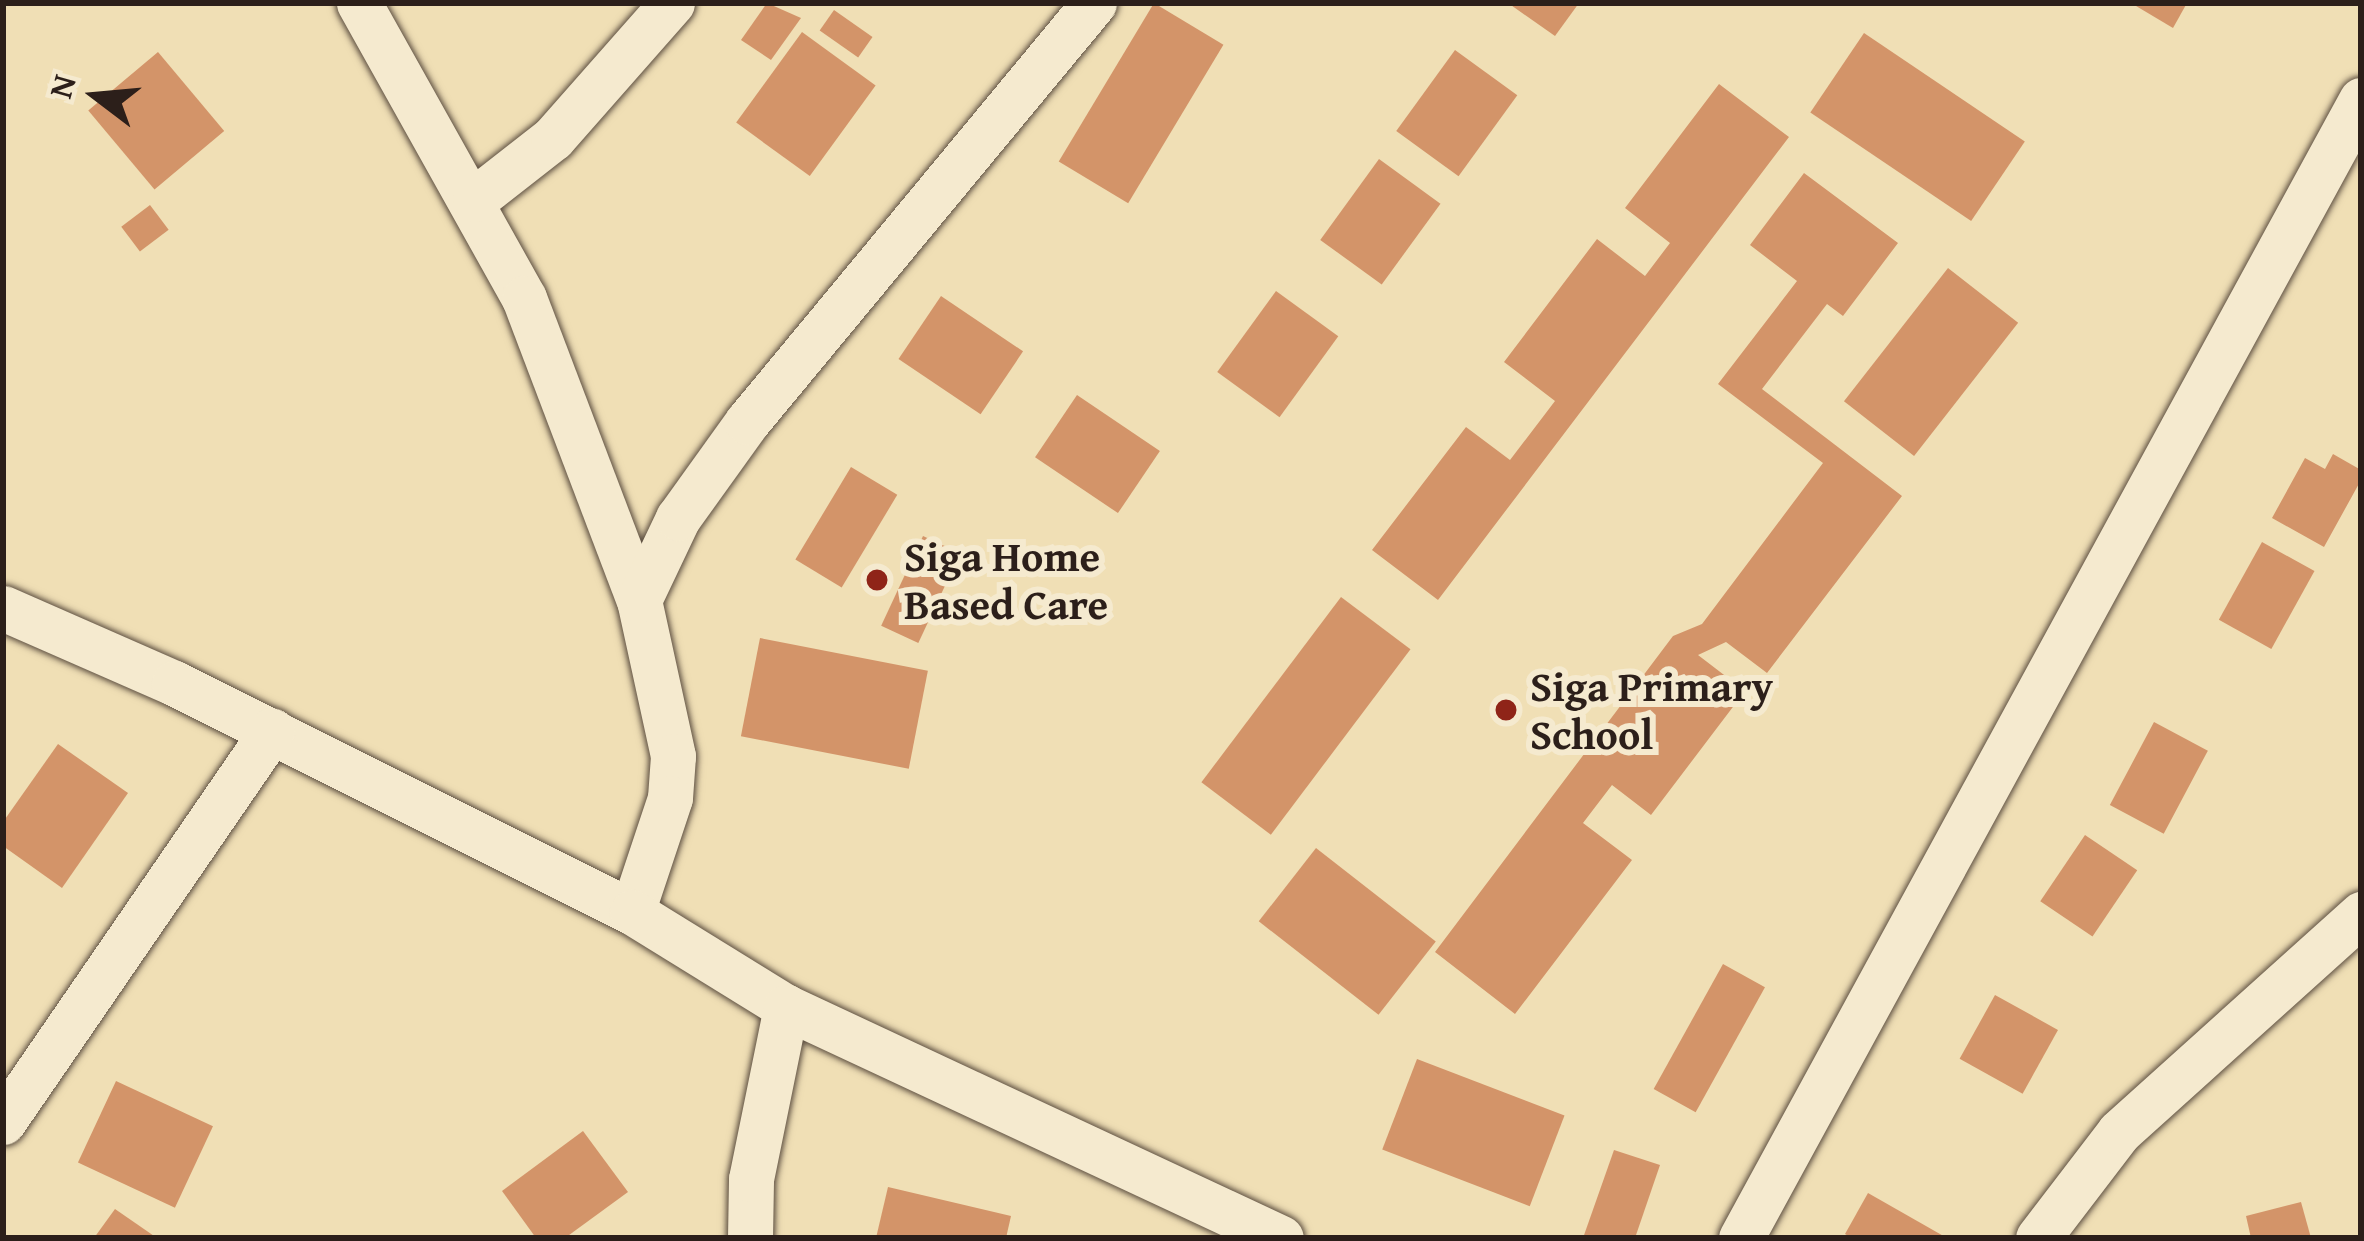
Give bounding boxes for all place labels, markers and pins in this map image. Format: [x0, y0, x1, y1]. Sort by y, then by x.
place label: Siga Home Based Care [904, 531, 1108, 630]
marker: Siga Home Based Care [861, 564, 893, 596]
place label: Siga Primary School [1530, 661, 1773, 760]
marker: Siga Primary School [1493, 697, 1519, 723]

